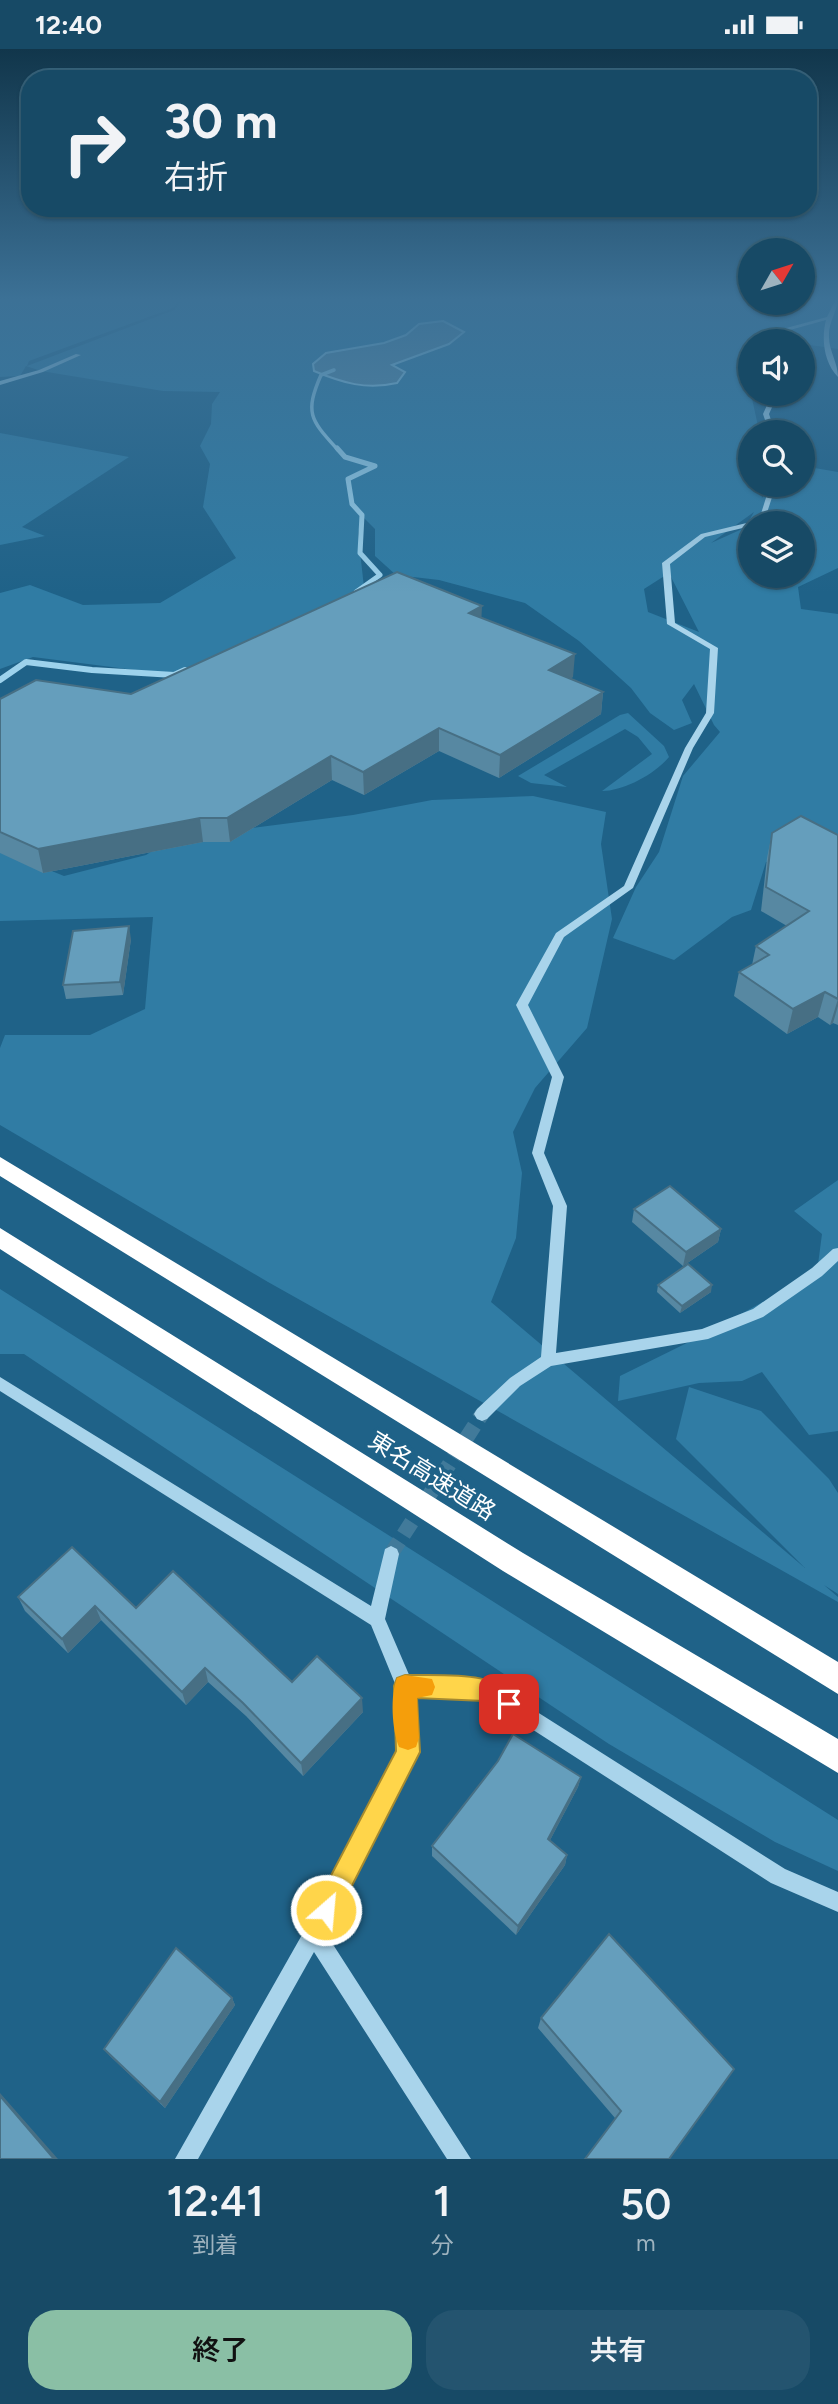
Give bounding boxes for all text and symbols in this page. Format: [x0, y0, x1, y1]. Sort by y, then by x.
text: 12:40 [35, 9, 102, 41]
text: 30 m [164, 91, 277, 150]
icon: right [49, 98, 140, 189]
text: 右折 [164, 158, 228, 196]
north arrow [738, 238, 816, 315]
map controls [738, 238, 815, 588]
button: sound [738, 329, 815, 406]
button: search [738, 420, 815, 497]
button: layers [738, 511, 815, 588]
street label: 東名高速道路 [364, 1425, 501, 1526]
pin [479, 1674, 539, 1734]
icon: arrive [490, 1685, 528, 1723]
position arrow [289, 1873, 363, 1947]
text: 12:41 [167, 2176, 264, 2227]
text: 1 [433, 2176, 451, 2227]
text: 50 [620, 2179, 671, 2230]
text: m [636, 2229, 656, 2257]
text: 到着 [192, 2231, 238, 2259]
text: 分 [431, 2231, 454, 2259]
button: 終了 [28, 2310, 412, 2390]
button: 共有 [426, 2310, 810, 2390]

